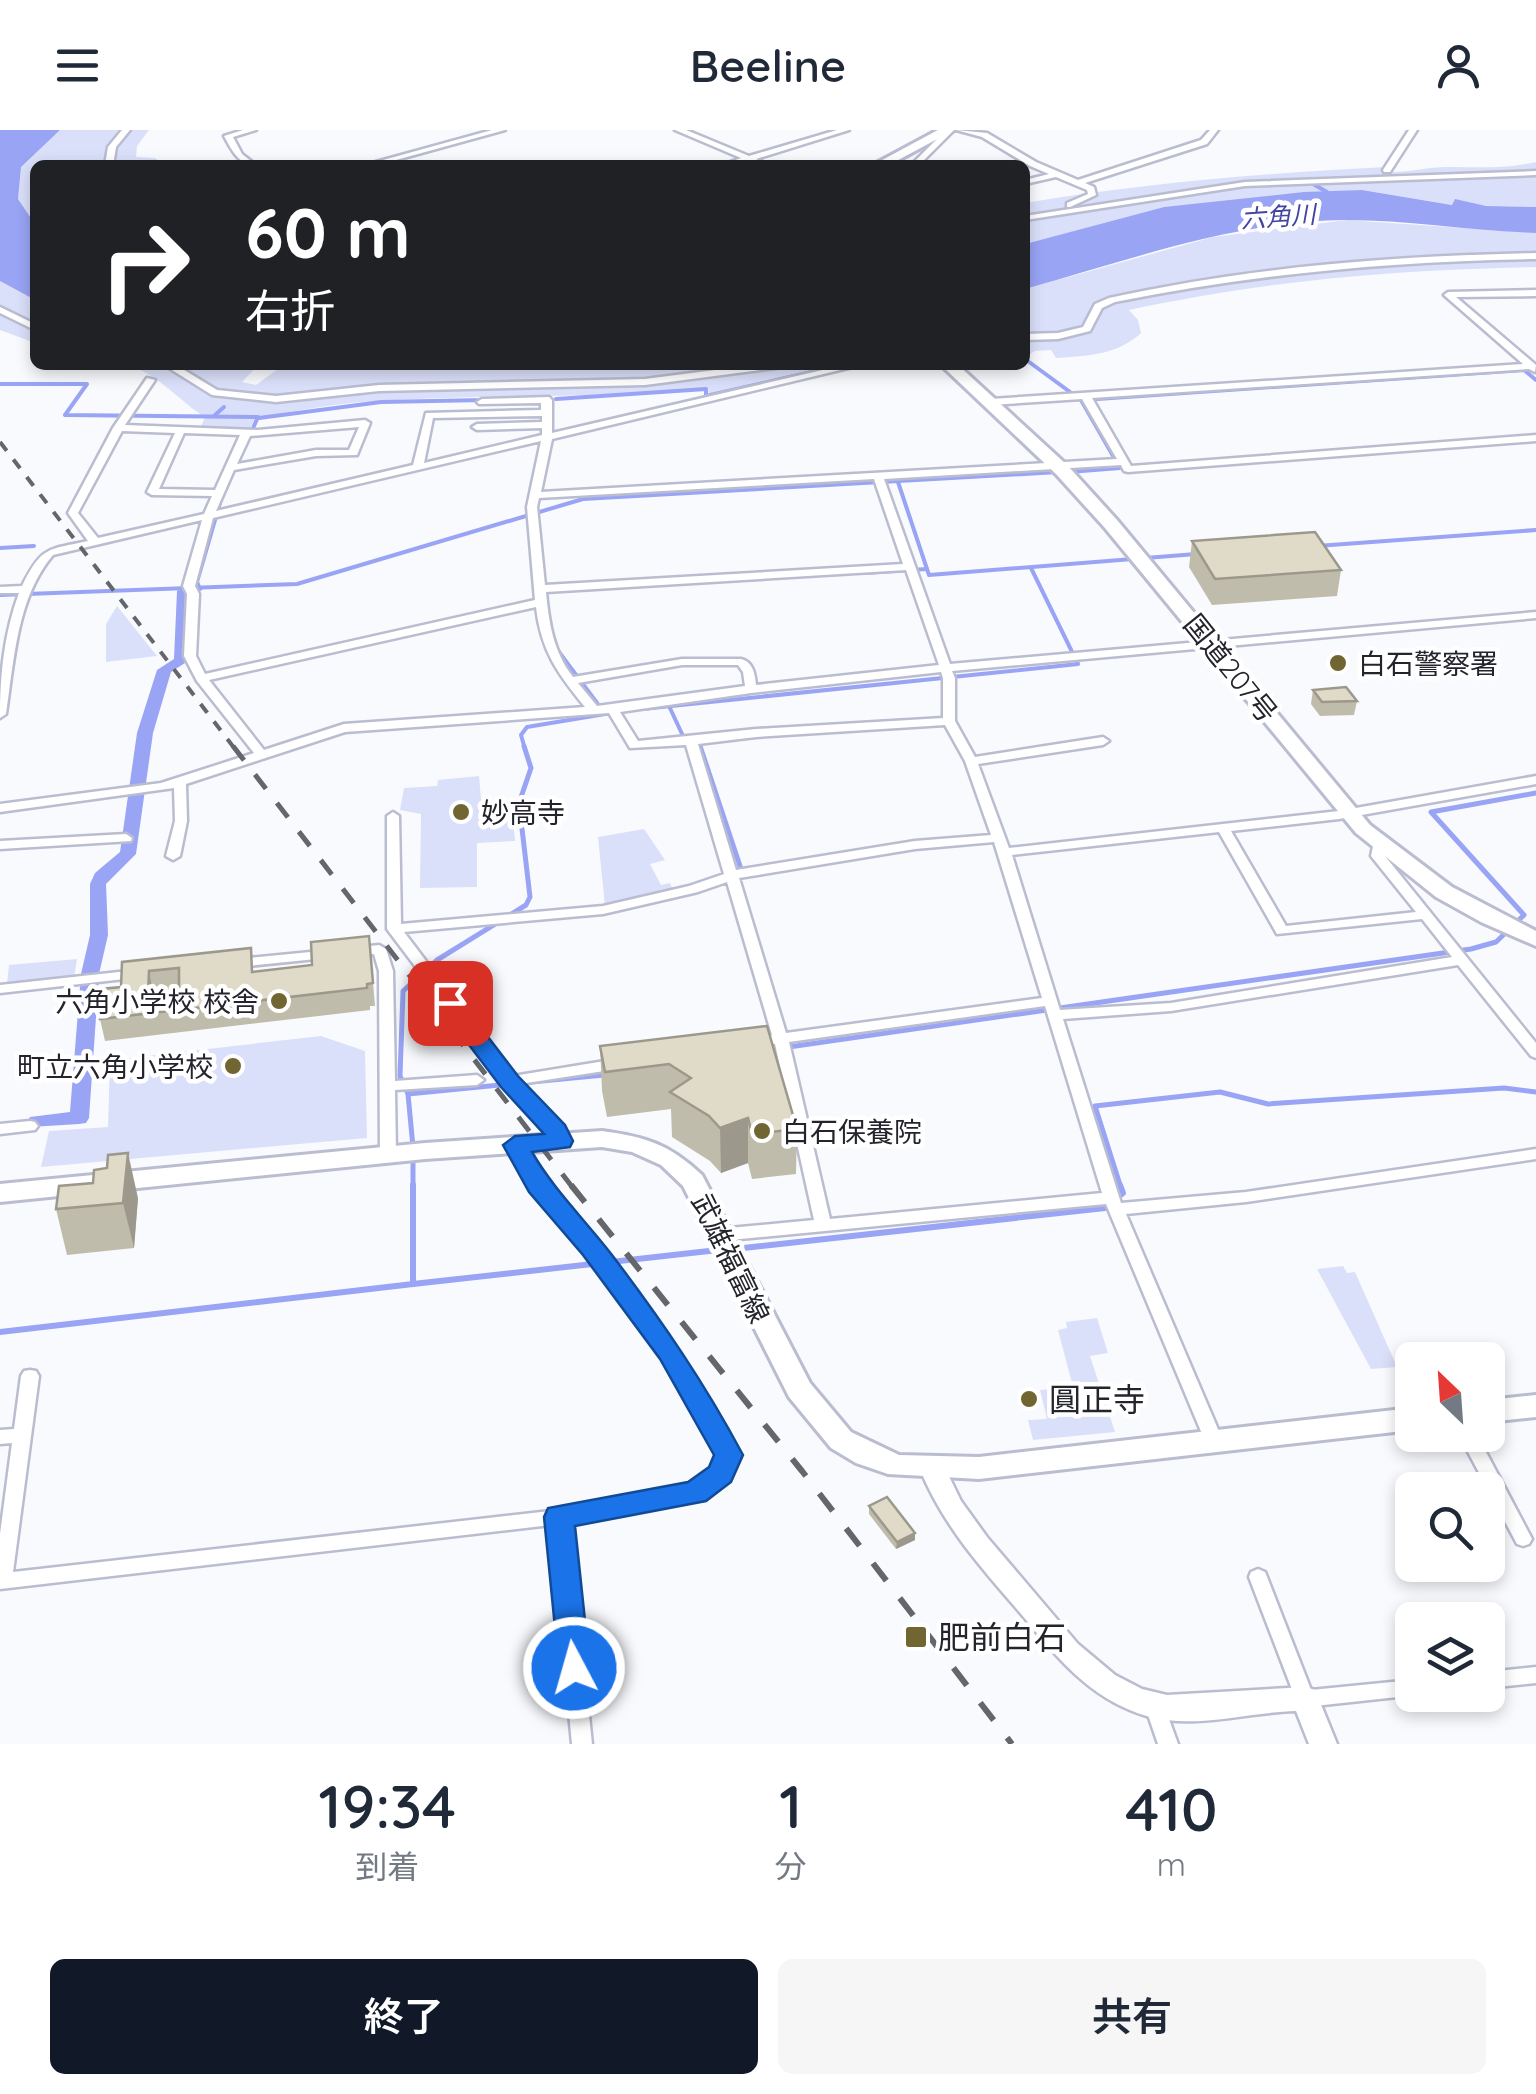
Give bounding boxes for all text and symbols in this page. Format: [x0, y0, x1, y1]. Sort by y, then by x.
text: Beeline [690, 37, 846, 93]
icon: menu [50, 38, 105, 93]
icon: person [1431, 38, 1486, 93]
text: 60 m [245, 188, 411, 276]
water label: 六角川 [1240, 198, 1319, 234]
icon: right [80, 200, 210, 330]
text: 右折 [245, 282, 335, 338]
street label: 国道207号 [1177, 607, 1285, 729]
place label: 白石警察署 [1358, 646, 1498, 681]
marker: 白石警察署 [1327, 652, 1349, 674]
place label: 妙高寺 [481, 795, 565, 830]
marker: 妙高寺 [450, 801, 472, 823]
pin [408, 961, 493, 1046]
icon: arrive [423, 976, 478, 1031]
place label: 六角小学校 校舎 [55, 984, 259, 1019]
marker: 六角小学校 校舎 [268, 990, 290, 1012]
place label: 町立六角小学校 [17, 1049, 213, 1084]
marker: 町立六角小学校 [222, 1055, 244, 1077]
place label: 白石保養院 [782, 1114, 922, 1149]
marker: 白石保養院 [751, 1120, 773, 1142]
street label: 武雄福富線 [685, 1187, 777, 1329]
north arrow [1395, 1342, 1505, 1452]
map controls [1395, 1342, 1505, 1712]
place label: 圓正寺 [1049, 1379, 1145, 1419]
marker: 圓正寺 [1018, 1388, 1040, 1410]
button: search [1395, 1472, 1505, 1582]
button: layers [1395, 1602, 1505, 1712]
position arrow [522, 1616, 626, 1720]
place label: 肥前白石 [938, 1617, 1066, 1657]
marker: 肥前白石 [903, 1624, 929, 1650]
text: 19:34 [319, 1768, 456, 1843]
text: 1 [779, 1768, 802, 1843]
text: 410 [1125, 1771, 1217, 1846]
text: m [1157, 1844, 1186, 1884]
text: 到着 [355, 1846, 419, 1886]
text: 分 [775, 1846, 807, 1886]
button: 終了 [50, 1959, 758, 2074]
button: 共有 [778, 1959, 1486, 2074]

